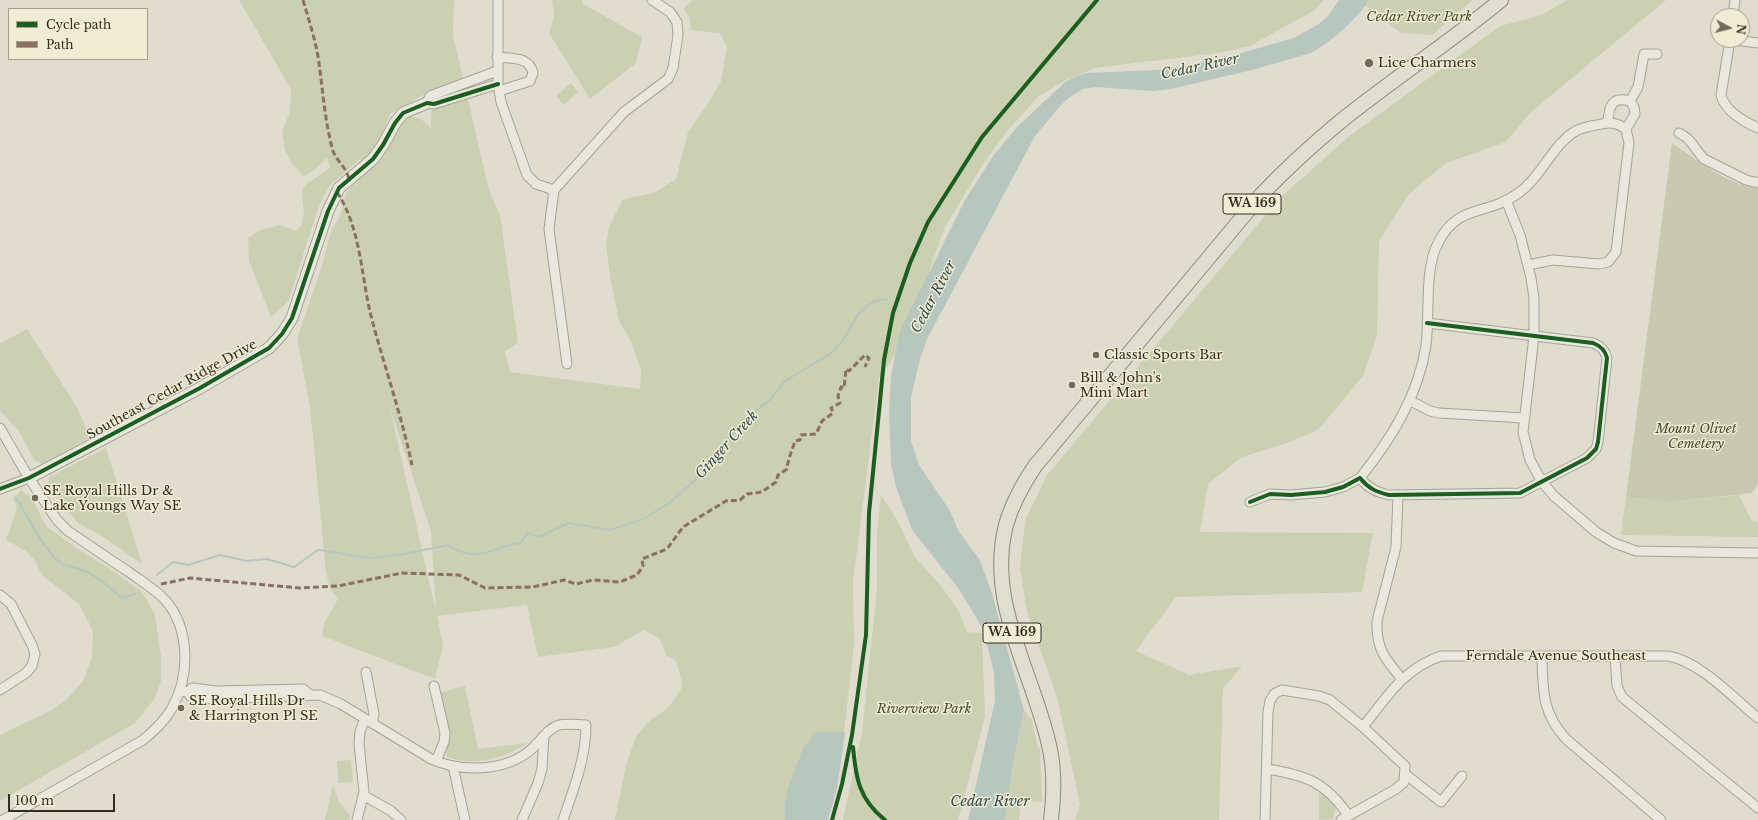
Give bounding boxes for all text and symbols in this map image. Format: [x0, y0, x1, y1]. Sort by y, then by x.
legend [8, 8, 148, 60]
north arrow [1710, 8, 1750, 48]
park label: Cedar River Park [1366, 9, 1472, 25]
text: Cycle path [46, 17, 111, 32]
text: N [1733, 23, 1748, 35]
text: Path [46, 37, 74, 52]
water label: Cedar River [1159, 51, 1241, 83]
place label: Lice Charmers [1378, 55, 1476, 71]
marker: Lice Charmers [1363, 57, 1375, 69]
road number: WA 169 [1223, 194, 1281, 214]
water label: Cedar River [908, 258, 960, 336]
street label: Southeast Cedar Ridge Drive [84, 337, 260, 443]
place label: Classic Sports Bar [1104, 347, 1223, 363]
marker: Classic Sports Bar [1091, 350, 1101, 360]
place label: Bill & John's Mini Mart [1080, 370, 1161, 401]
marker: Bill & John's Mini Mart [1067, 380, 1077, 390]
water label: Ginger Creek [692, 408, 762, 482]
park label: Mount Olivet Cemetery [1656, 421, 1736, 452]
place label: SE Royal Hills Dr & Lake Youngs Way SE [43, 483, 181, 514]
marker: SE Royal Hills Dr & Lake Youngs Way SE [30, 493, 40, 503]
road number: WA 169 [983, 623, 1041, 643]
street label: Ferndale Avenue Southeast [1466, 648, 1646, 664]
place label: SE Royal Hills Dr & Harrington Pl SE [189, 693, 318, 724]
park label: Riverview Park [877, 701, 971, 717]
marker: SE Royal Hills Dr & Harrington Pl SE [176, 703, 186, 713]
scale bar [10, 786, 117, 812]
text: 100 m [15, 793, 54, 808]
water label: Cedar River [950, 794, 1030, 810]

